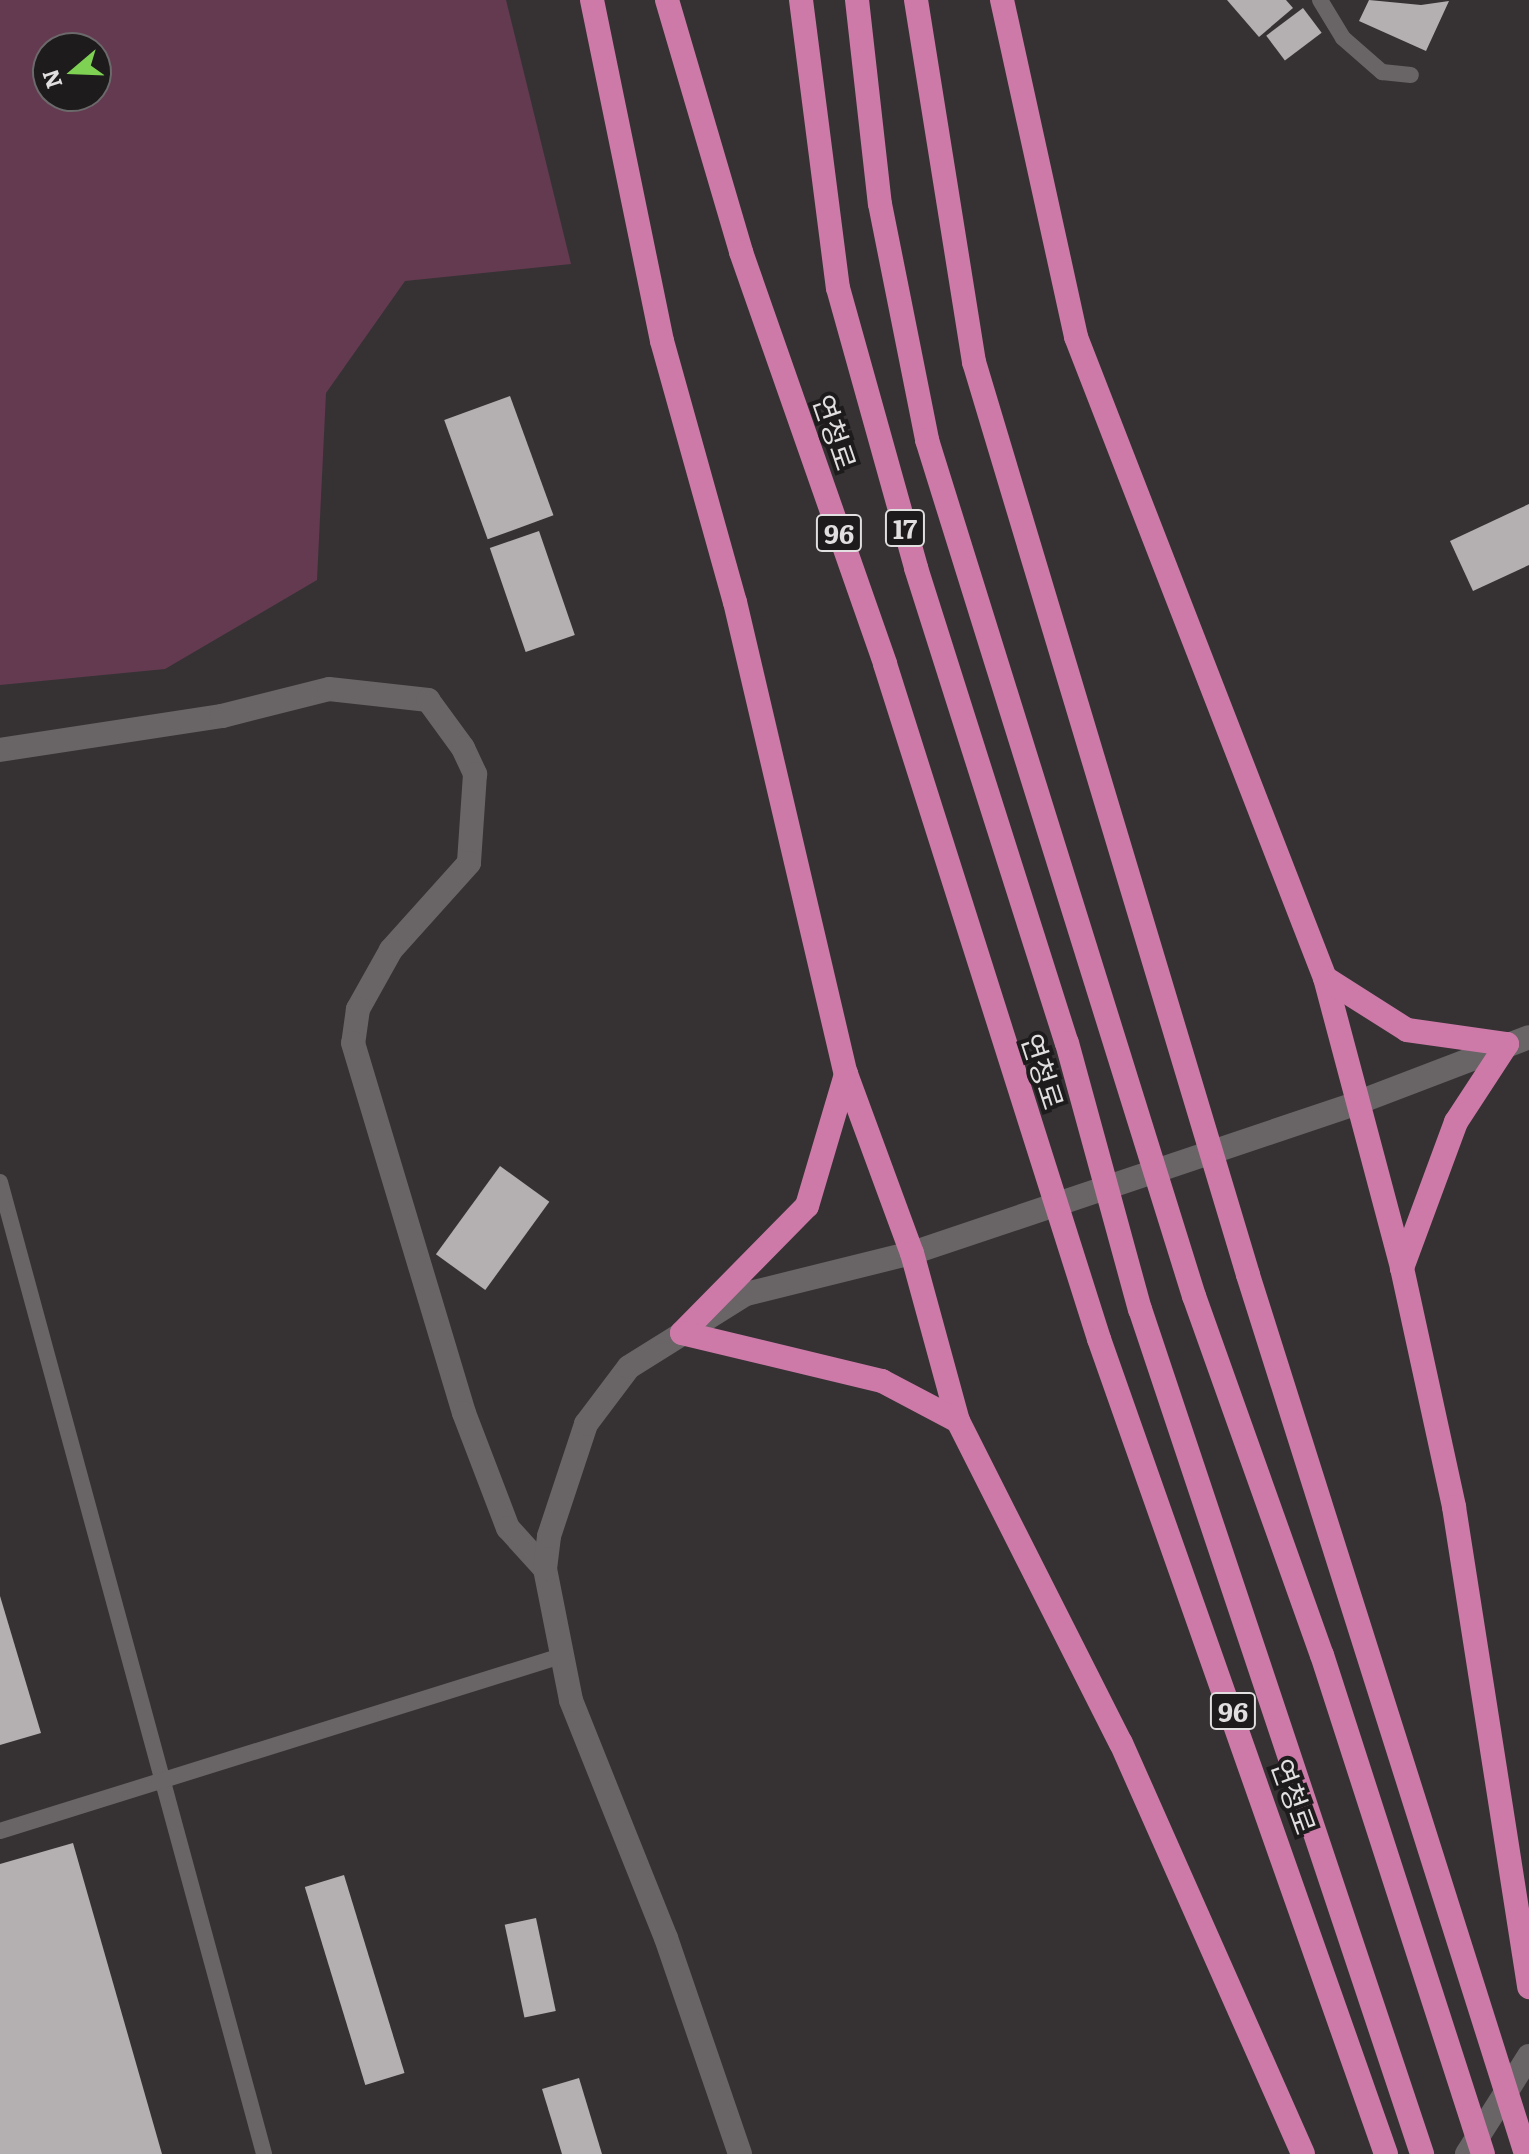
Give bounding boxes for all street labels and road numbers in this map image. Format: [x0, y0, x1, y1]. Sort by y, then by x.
street label: 연청로 [808, 390, 864, 474]
road number: 17 [883, 506, 927, 550]
road number: 96 [815, 511, 863, 555]
street label: 연청로 [1016, 1029, 1072, 1113]
road number: 96 [1209, 1689, 1257, 1733]
street label: 연청로 [1266, 1754, 1324, 1838]

